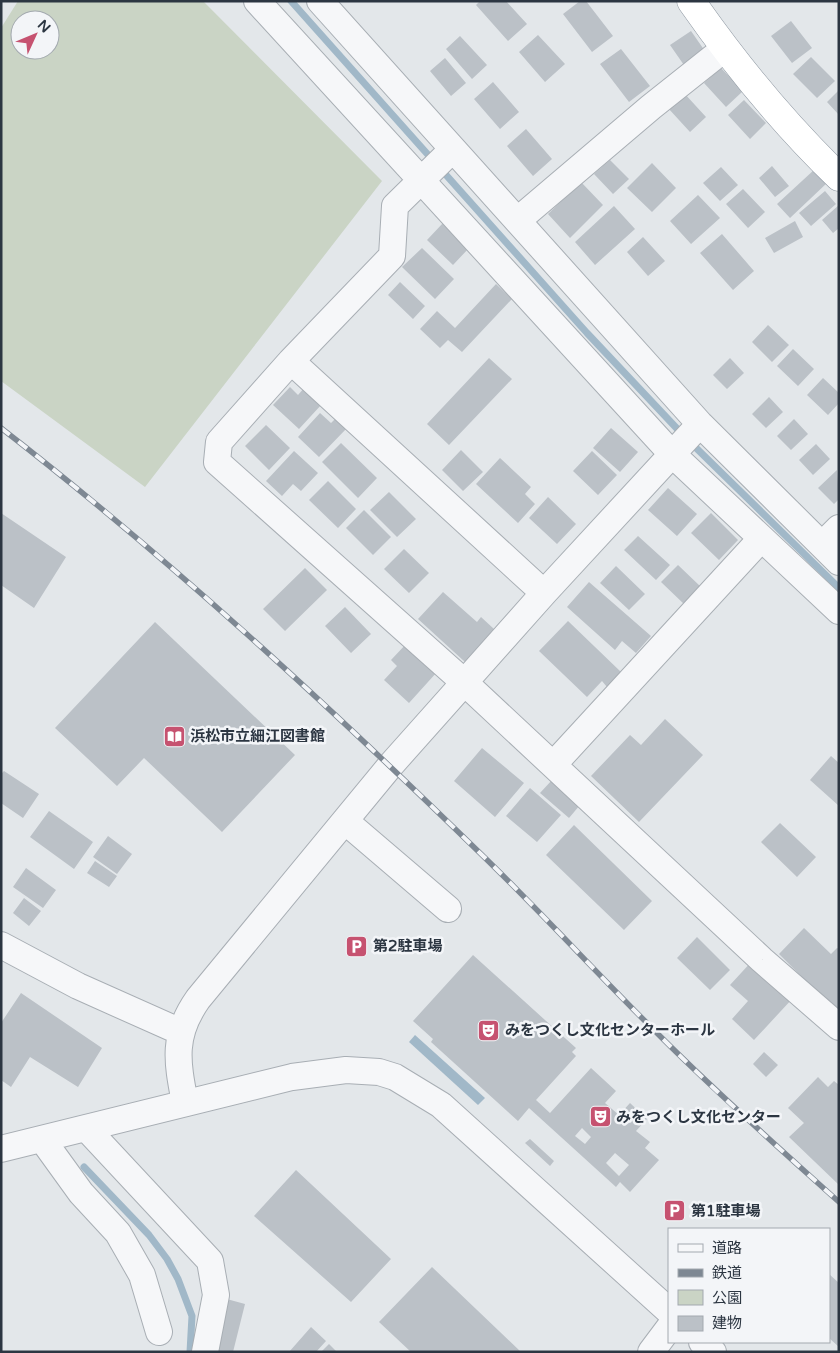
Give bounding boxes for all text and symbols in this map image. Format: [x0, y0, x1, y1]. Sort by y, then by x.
north arrow [10, 10, 60, 60]
text: N [34, 16, 54, 36]
library icon: 浜松市立細江図書館 [162, 724, 186, 748]
place label: 浜松市立細江図書館 [190, 727, 325, 745]
parking icon: 第2駐車場 [345, 934, 369, 958]
place label: 第2駐車場 [373, 937, 442, 955]
theatre icon: みをつくし文化センターホール [477, 1018, 501, 1042]
place label: みをつくし文化センターホール [505, 1021, 715, 1039]
theatre icon: みをつくし文化センター [588, 1105, 612, 1129]
place label: みをつくし文化センター [616, 1108, 781, 1126]
parking icon: 第1駐車場 [663, 1199, 687, 1223]
place label: 第1駐車場 [691, 1202, 760, 1220]
legend [668, 1228, 830, 1343]
text: 道路 [712, 1239, 742, 1257]
text: 鉄道 [712, 1264, 742, 1282]
text: 公園 [712, 1289, 742, 1307]
text: 建物 [712, 1314, 742, 1332]

